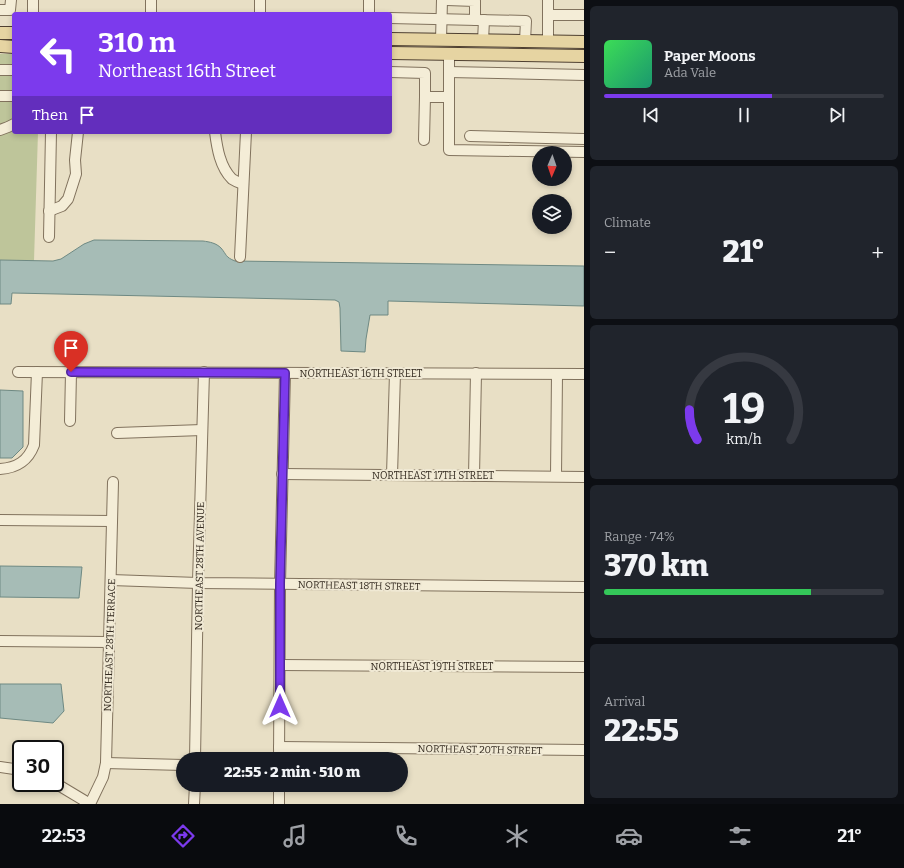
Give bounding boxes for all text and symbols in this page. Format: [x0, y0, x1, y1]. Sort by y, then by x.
text: 310 m [98, 26, 176, 59]
icon: left [32, 28, 84, 80]
text: Paper Moons [664, 47, 756, 65]
text: Northeast 16th Street [98, 60, 276, 82]
text: Ada Vale [664, 65, 716, 80]
icon: arrive [76, 104, 98, 126]
icon: previous [640, 104, 662, 126]
icon: pause [733, 104, 755, 126]
icon: next [826, 104, 848, 126]
text: Then [32, 106, 68, 124]
north arrow [532, 146, 572, 186]
map controls [532, 146, 572, 234]
button: layers [532, 194, 572, 234]
text: Climate [604, 215, 651, 230]
text: 21° [723, 234, 765, 270]
text: − [604, 239, 616, 266]
text: + [871, 239, 884, 266]
pin [54, 331, 88, 372]
icon: arrive [60, 337, 82, 359]
street label: NORTHEAST 16TH STREET [300, 368, 423, 380]
text: 19 [723, 384, 765, 434]
text: km/h [726, 431, 762, 448]
street label: NORTHEAST 17TH STREET [372, 470, 494, 482]
street label: NORTHEAST 28TH AVENUE [193, 502, 207, 631]
text: Range · 74% [604, 529, 675, 544]
text: 370 km [604, 548, 708, 584]
street label: NORTHEAST 28TH TERRACE [102, 579, 118, 712]
street label: NORTHEAST 18TH STREET [298, 579, 421, 593]
street label: NORTHEAST 19TH STREET [371, 661, 494, 673]
position arrow [259, 685, 301, 727]
text: Arrival [604, 694, 645, 709]
text: 22:55 [604, 713, 679, 749]
speed limit sign: 30 [12, 740, 64, 792]
street label: NORTHEAST 20TH STREET [417, 743, 543, 757]
text: 22:55 · 2 min · 510 m [224, 763, 360, 781]
icon: directions [169, 822, 197, 850]
icon: music [281, 822, 309, 850]
icon: phone [392, 822, 420, 850]
icon: climate [503, 822, 531, 850]
icon: car [615, 822, 643, 850]
icon: filters [726, 822, 754, 850]
text: 22:53 [42, 825, 86, 847]
text: 21° [837, 825, 862, 847]

